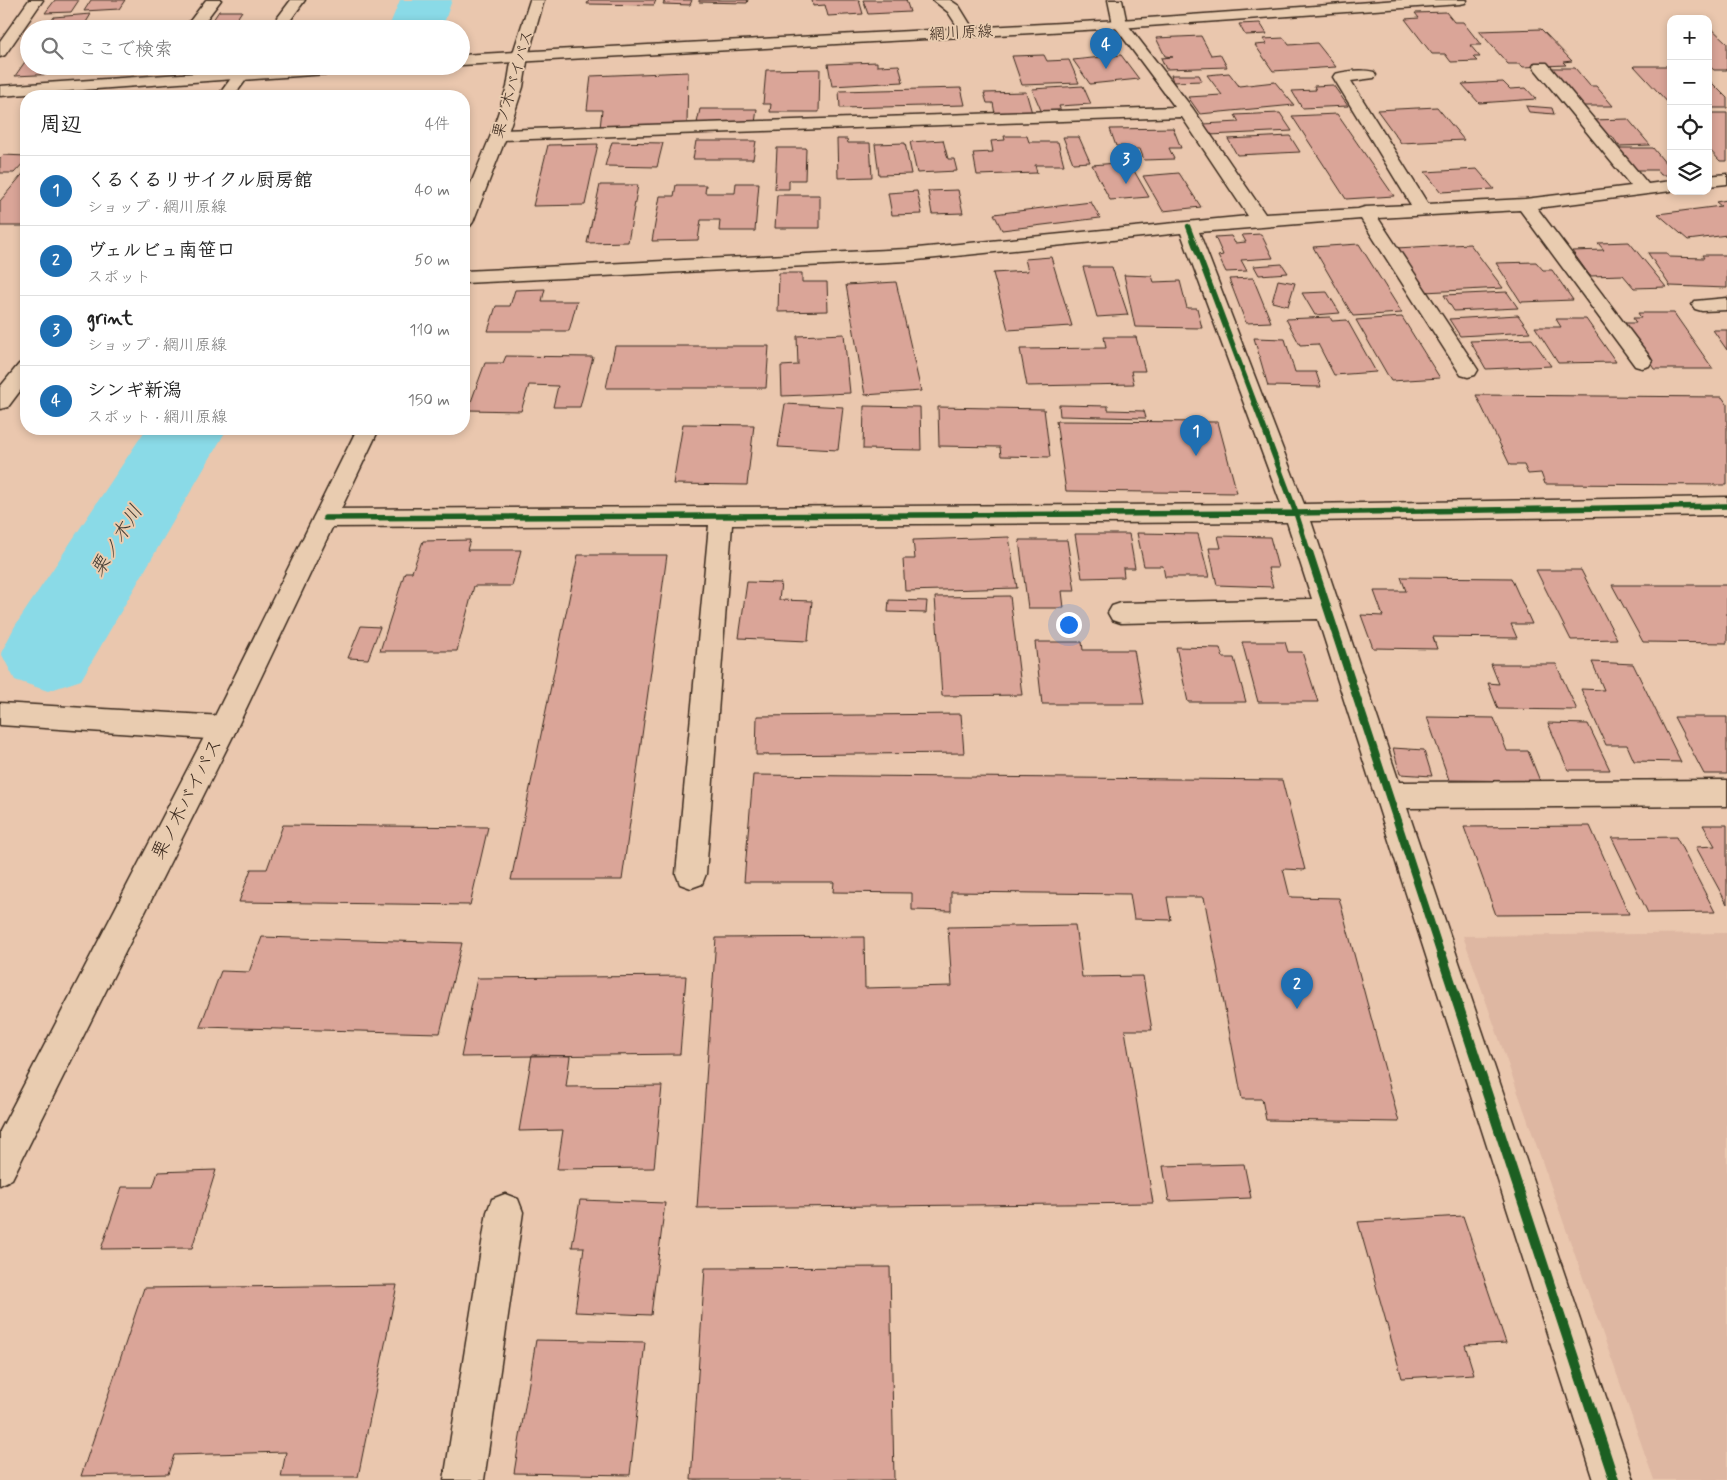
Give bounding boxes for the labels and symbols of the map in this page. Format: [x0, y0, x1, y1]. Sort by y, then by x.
street label: 網川原線 [928, 21, 994, 45]
street label: 栗ノ木バイパス [488, 27, 538, 141]
pin: 4 [1090, 28, 1122, 69]
pin: 3 [1110, 143, 1142, 184]
pin: 1 [1180, 415, 1212, 456]
water label: 栗ノ木川 [84, 500, 150, 582]
your location [1056, 612, 1082, 638]
street label: 栗ノ木バイパス [146, 734, 228, 864]
pin: 2 [1281, 968, 1313, 1009]

